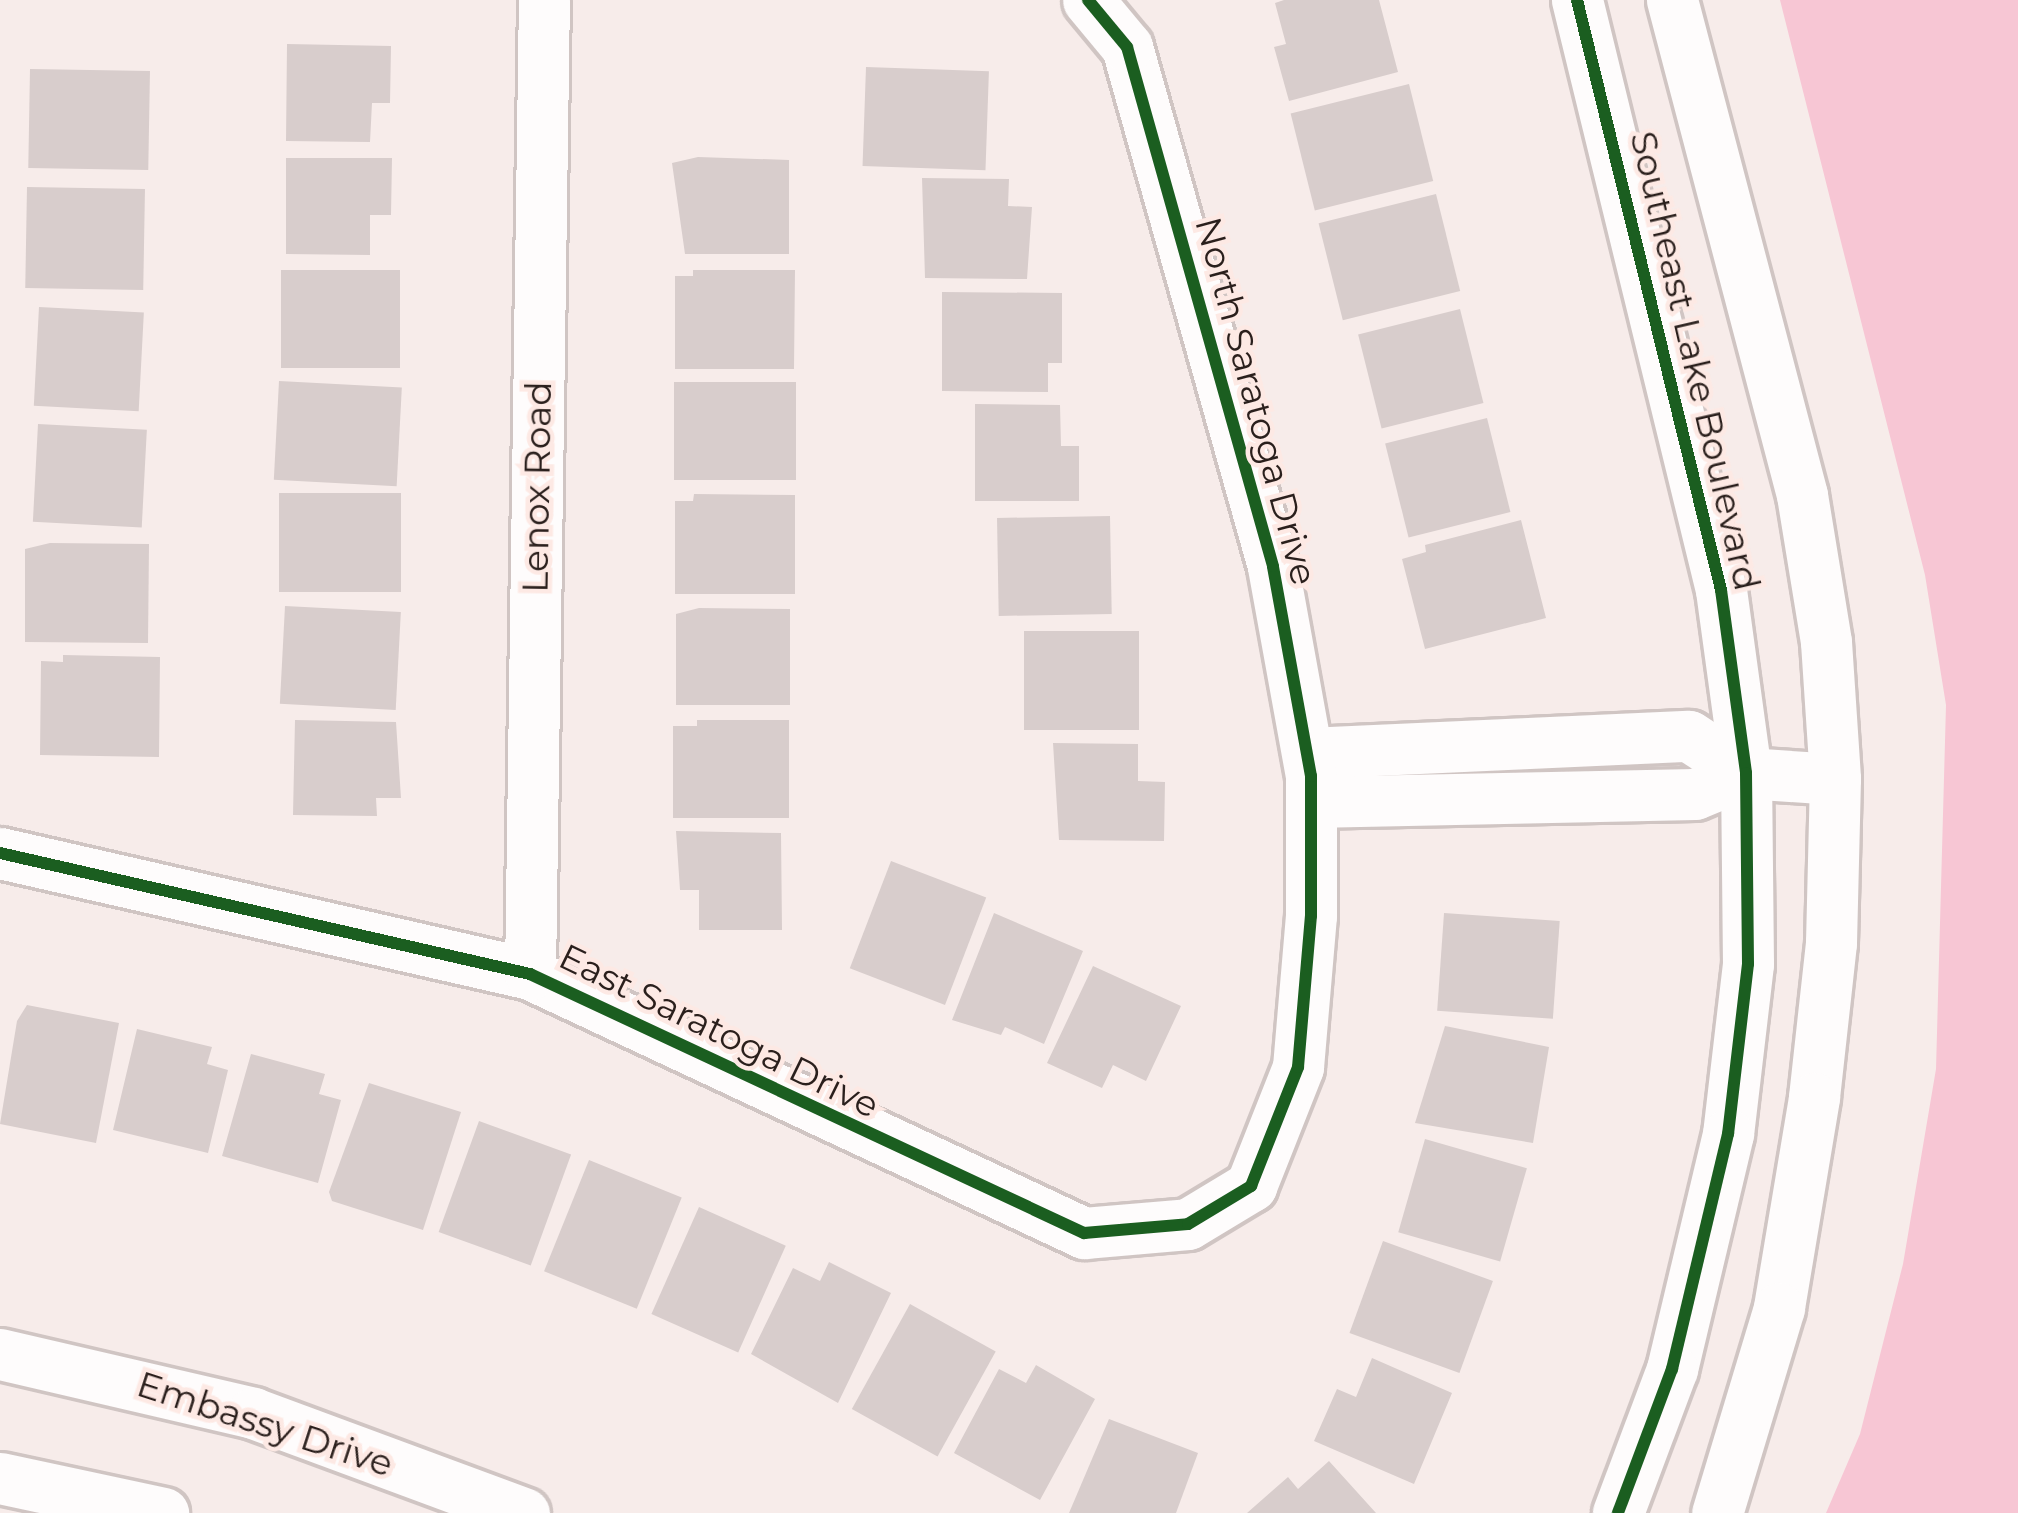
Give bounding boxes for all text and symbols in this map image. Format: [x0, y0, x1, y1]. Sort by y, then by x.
street label: Southeast Lake Boulevard [1621, 127, 1769, 595]
street label: North Saratoga Drive [1186, 212, 1326, 590]
street label: Lenox Road [514, 381, 560, 593]
street label: East Saratoga Drive [552, 935, 886, 1127]
street label: Embassy Drive [132, 1362, 398, 1486]

